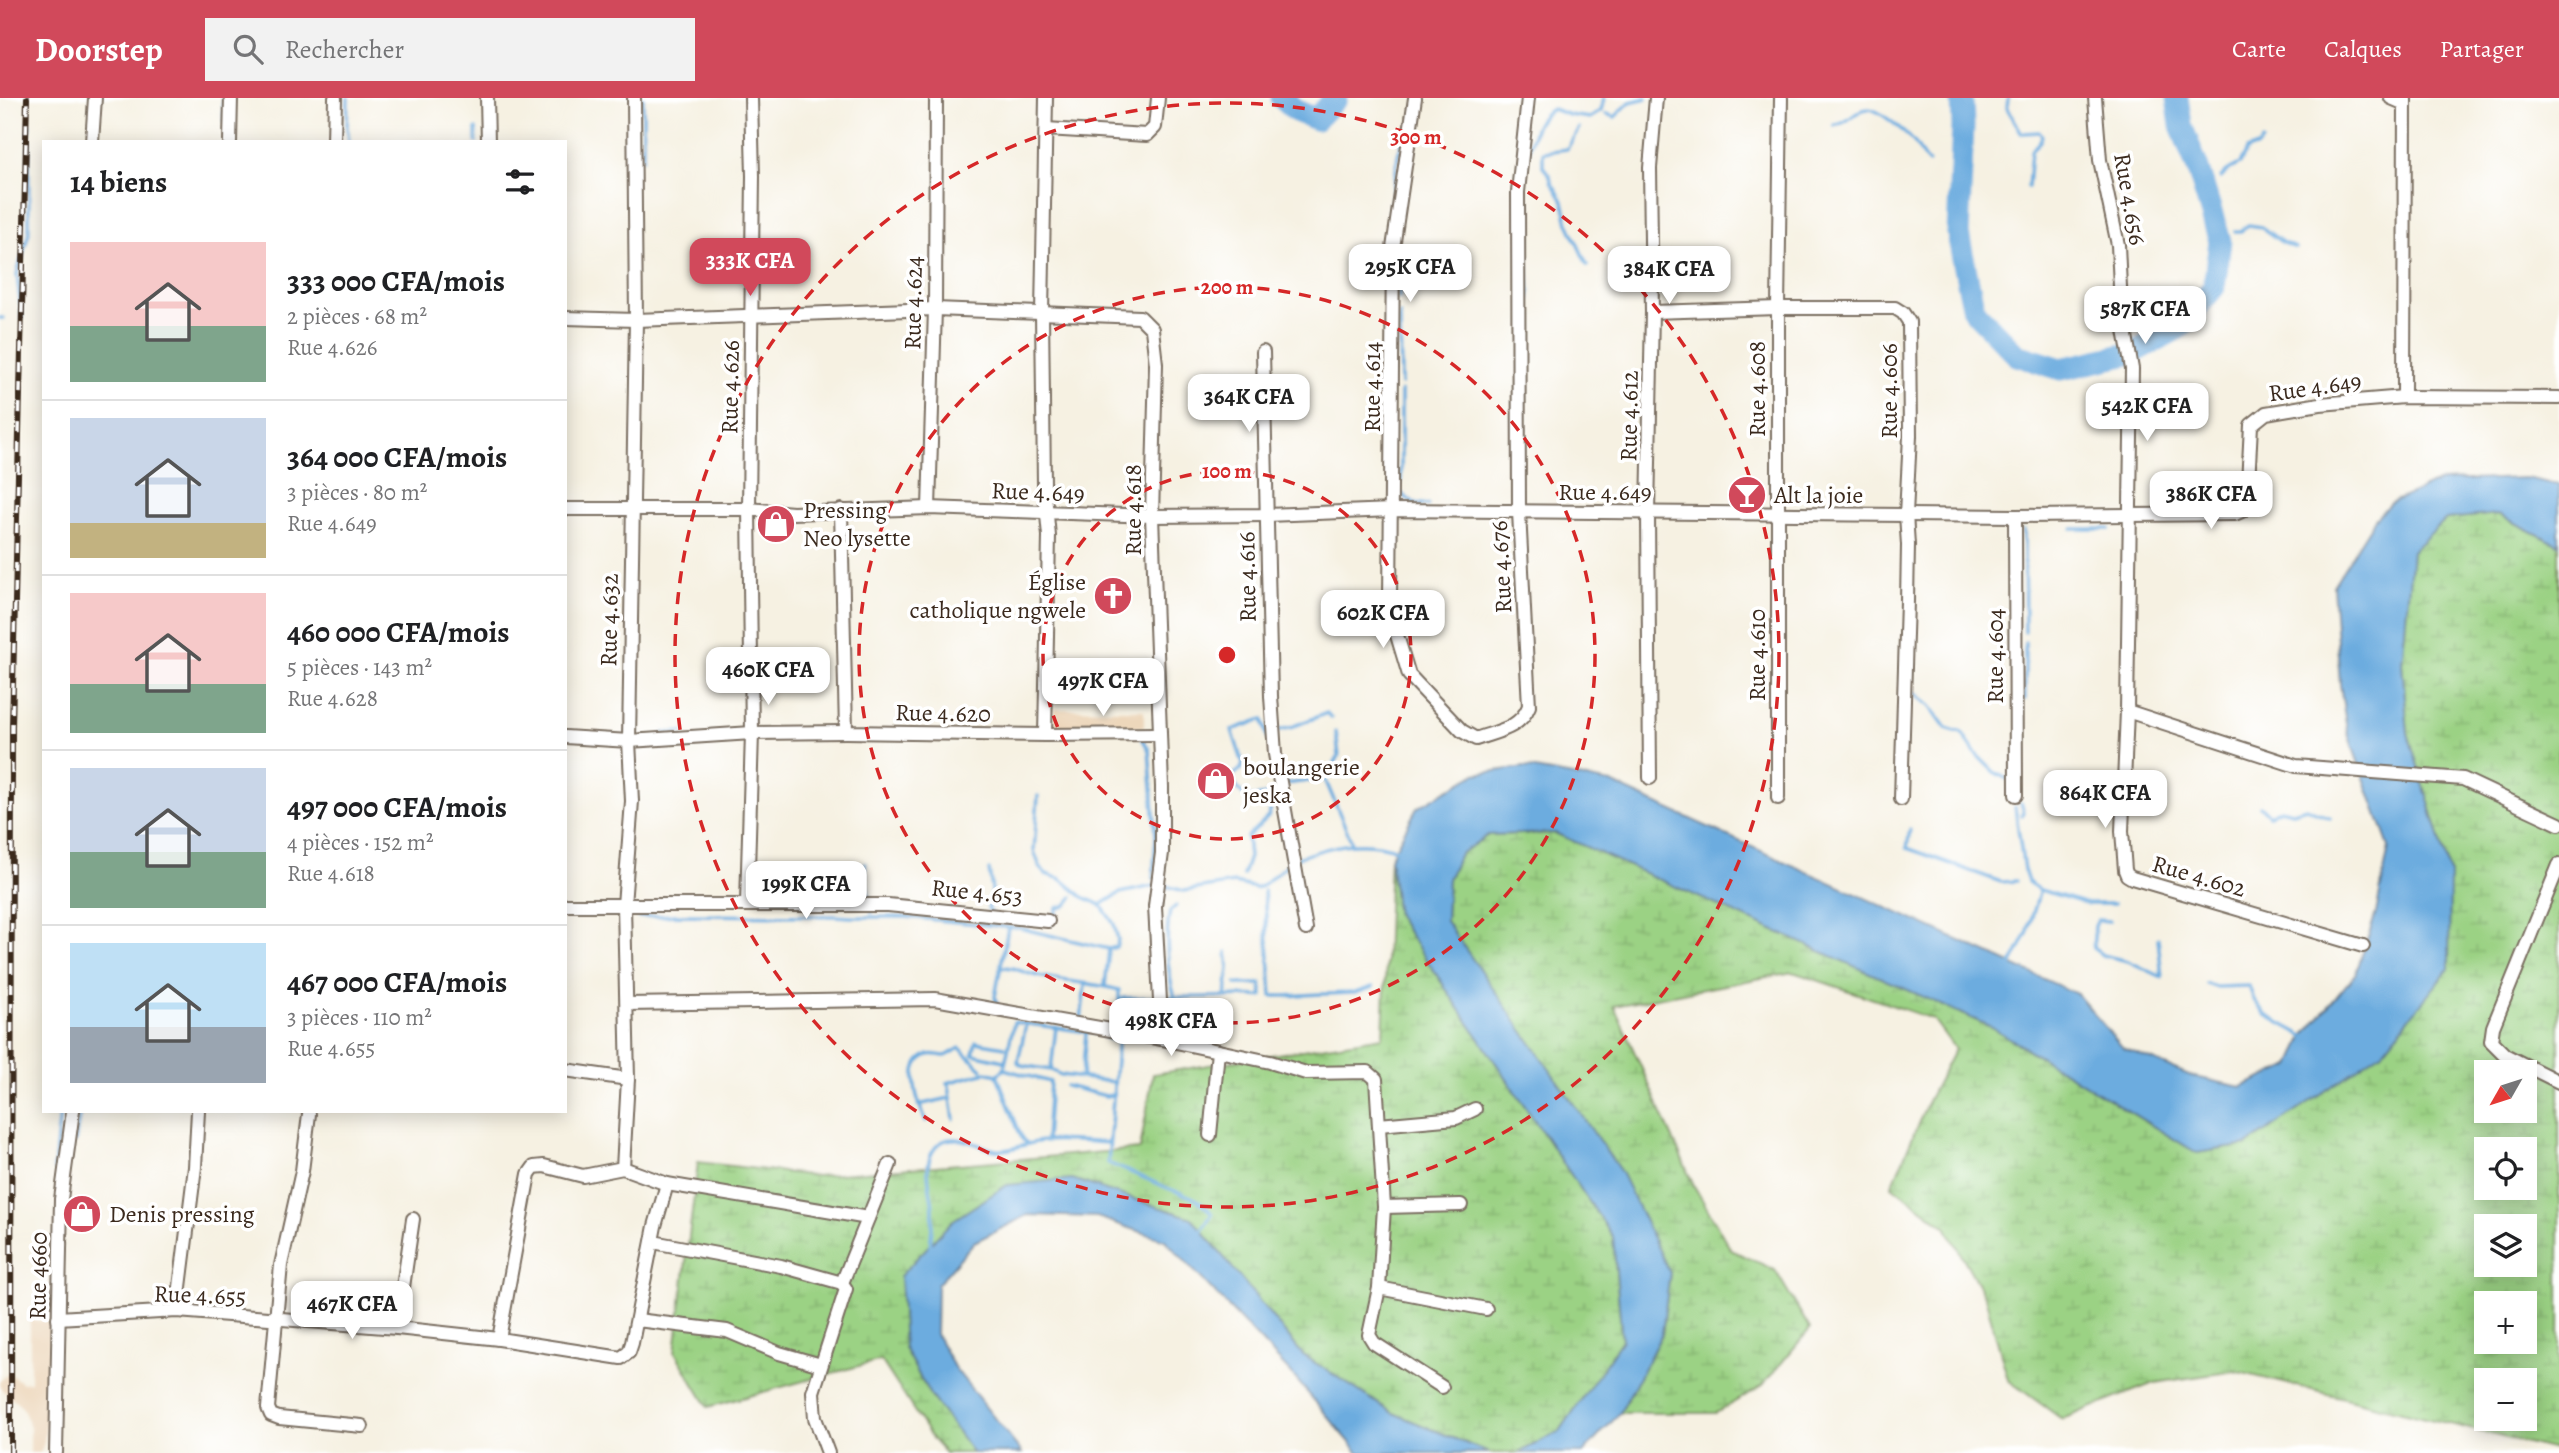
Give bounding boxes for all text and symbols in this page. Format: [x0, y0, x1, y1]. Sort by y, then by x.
search box [205, 18, 695, 81]
text: Doorstep [35, 27, 163, 72]
icon: search [229, 30, 267, 68]
text: Rechercher [285, 32, 404, 67]
text: Carte [2232, 33, 2286, 65]
text: Calques [2324, 33, 2402, 65]
text: Partager [2440, 33, 2524, 65]
text: 300 m [1390, 123, 1442, 151]
street label: Rue 4.656 [2106, 150, 2154, 248]
text: 14 biens [70, 162, 167, 202]
icon: filters [501, 163, 539, 201]
pin: 333K CFA [678, 238, 822, 298]
pin: 295K CFA [1338, 244, 1482, 304]
text: 333K CFA [706, 245, 794, 276]
pin: 384K CFA [1597, 246, 1741, 306]
text: 295K CFA [1365, 251, 1455, 282]
text: 384K CFA [1624, 253, 1714, 284]
street label: Rue 4.624 [896, 256, 930, 350]
text: 333 000 CFA/mois [287, 261, 505, 301]
icon: home [126, 270, 210, 354]
text: 200 m [1201, 273, 1254, 301]
pin: 587K CFA [2073, 286, 2217, 346]
text: 587K CFA [2100, 293, 2190, 324]
text: 2 pièces · 68 m² [287, 301, 427, 332]
text: Rue 4.626 [287, 332, 377, 363]
street label: Rue 4.626 [713, 340, 747, 434]
street label: Rue 4.614 [1356, 341, 1388, 432]
street label: Rue 4.608 [1741, 341, 1773, 437]
street label: Rue 4.606 [1873, 343, 1905, 439]
street label: Rue 4.649 [2266, 365, 2364, 409]
street label: Rue 4.612 [1612, 370, 1646, 462]
pin: 364K CFA [1177, 374, 1321, 434]
text: 364K CFA [1204, 381, 1294, 412]
pin: 542K CFA [2075, 384, 2219, 443]
text: 542K CFA [2102, 390, 2192, 421]
text: 364 000 CFA/mois [287, 437, 507, 477]
icon: home [126, 446, 210, 530]
text: 100 m [1202, 457, 1252, 485]
street label: Rue 4.618 [1117, 464, 1149, 556]
pin: 386K CFA [2139, 472, 2283, 531]
street label: Rue 4.649 [991, 474, 1085, 510]
bar icon: Alt la joie [1726, 474, 1768, 516]
street label: Rue 4.649 [1558, 476, 1652, 508]
text: 3 pièces · 80 m² [287, 477, 427, 508]
text: 386K CFA [2166, 478, 2256, 509]
place label: Alt la joie [1773, 479, 1863, 511]
place label: Pressing Neo lysette [803, 494, 911, 554]
shop icon: Pressing Neo lysette [755, 503, 797, 545]
text: Rue 4.649 [287, 508, 377, 539]
street label: Rue 4.676 [1483, 520, 1519, 614]
street label: Rue 4.616 [1230, 531, 1264, 623]
place label: Église catholique ngwele [910, 566, 1086, 626]
street label: Rue 4.632 [592, 573, 626, 667]
church icon: Église catholique ngwele [1092, 575, 1134, 617]
pin: 602K CFA [1311, 590, 1455, 650]
text: 602K CFA [1337, 597, 1429, 628]
street label: Rue 4.604 [1979, 608, 2011, 704]
street label: Rue 4.610 [1741, 609, 1773, 701]
text: 460 000 CFA/mois [287, 612, 509, 652]
icon: home [126, 621, 210, 705]
centre of rings [1215, 643, 1239, 667]
pin: 460K CFA [696, 648, 840, 707]
text: 5 pièces · 143 m² [287, 652, 432, 683]
text: 460K CFA [722, 654, 814, 685]
pin: 497K CFA [1031, 658, 1175, 718]
text: 497K CFA [1058, 665, 1148, 696]
text: Rue 4.628 [287, 683, 378, 714]
street label: Rue 4.620 [895, 696, 991, 730]
place label: boulangerie jeska [1243, 751, 1360, 811]
shop icon: boulangerie jeska [1195, 760, 1237, 802]
pin: 864K CFA [2033, 770, 2177, 830]
text: 864K CFA [2059, 777, 2151, 808]
text: 497 000 CFA/mois [287, 787, 507, 827]
icon: home [126, 796, 210, 880]
text: 4 pièces · 152 m² [287, 827, 433, 858]
street label: Rue 4.602 [2148, 847, 2250, 905]
text: Rue 4.618 [287, 858, 375, 889]
pin: 199K CFA [734, 862, 878, 921]
text: 199K CFA [762, 868, 850, 899]
street label: Rue 4.653 [930, 871, 1024, 913]
text: 467 000 CFA/mois [287, 962, 507, 1002]
icon: home [126, 971, 210, 1055]
pin: 498K CFA [1099, 998, 1243, 1058]
text: 3 pièces · 110 m² [287, 1002, 432, 1033]
text: 498K CFA [1125, 1005, 1217, 1036]
text: Rue 4.655 [287, 1033, 376, 1064]
north arrow [2474, 1060, 2538, 1124]
map controls [2474, 1060, 2537, 1431]
button: locate [2474, 1137, 2537, 1200]
shop icon: Denis pressing [61, 1193, 103, 1235]
place label: Denis pressing [109, 1198, 255, 1230]
button: layers [2474, 1214, 2537, 1277]
street label: Rue 4660 [21, 1232, 55, 1320]
street label: Rue 4.655 [153, 1277, 247, 1313]
pin: 467K CFA [280, 1282, 424, 1341]
text: 467K CFA [307, 1288, 397, 1319]
button: + [2474, 1291, 2537, 1354]
button: − [2474, 1368, 2537, 1431]

